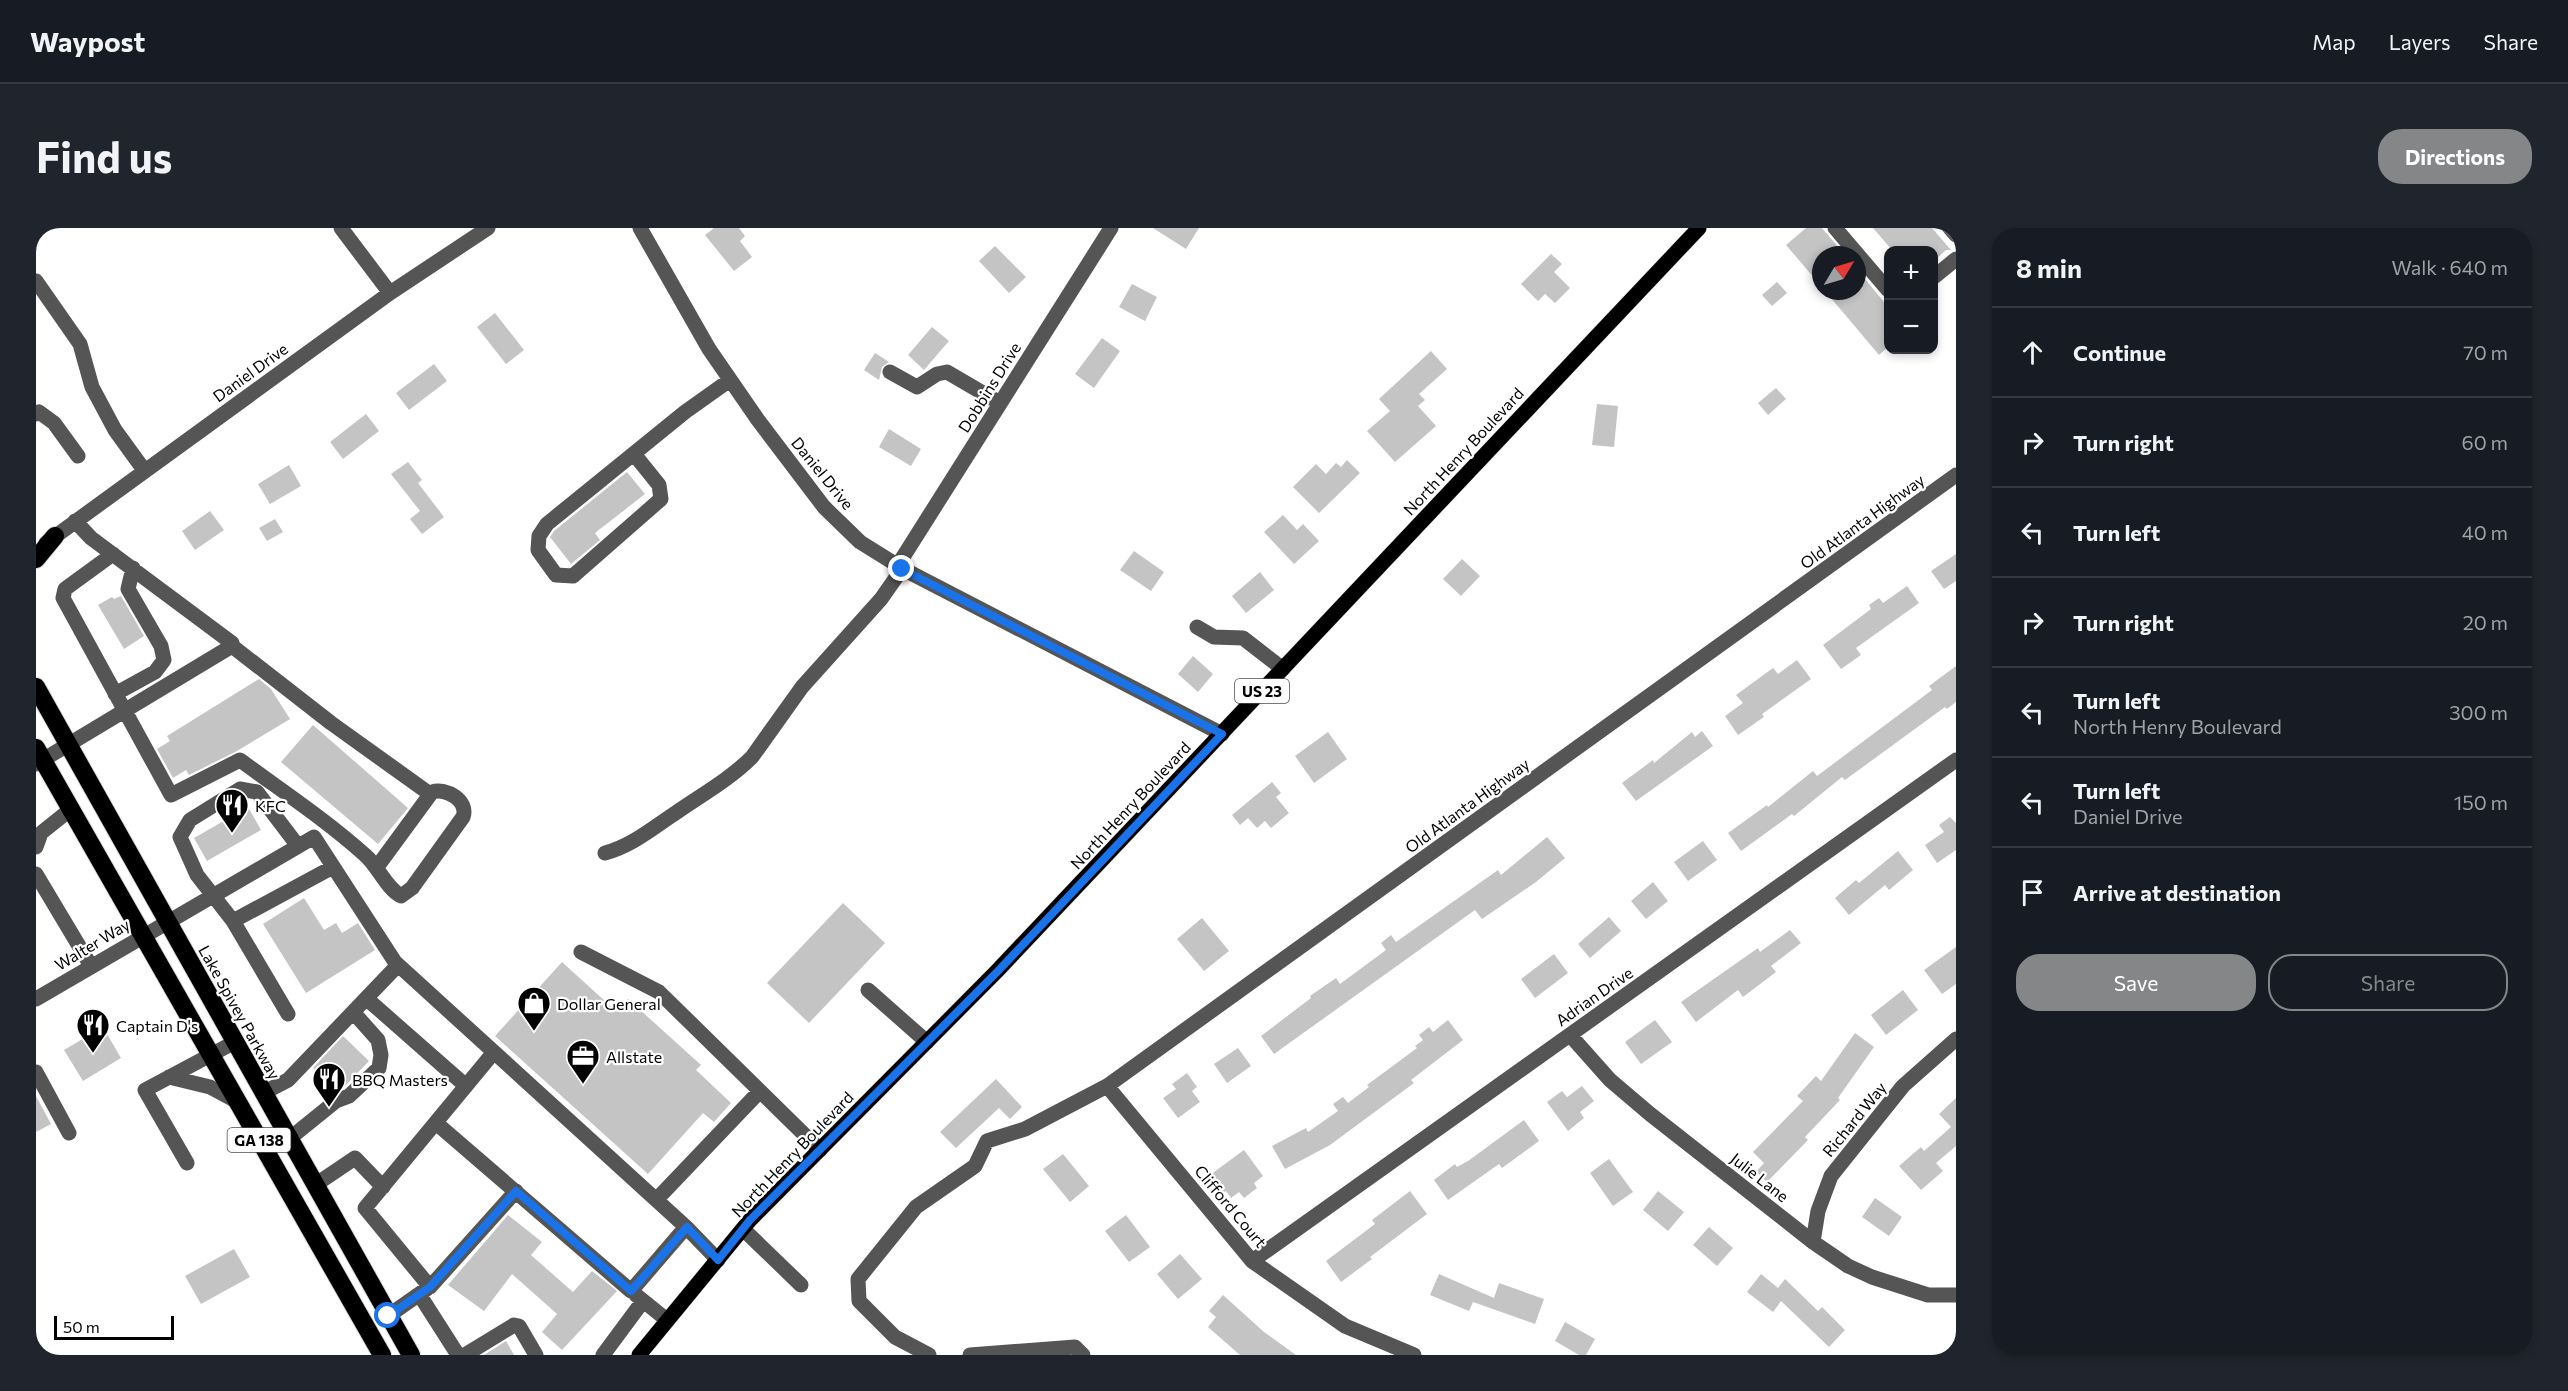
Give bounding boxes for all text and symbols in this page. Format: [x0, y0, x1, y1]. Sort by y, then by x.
text: Waypost [30, 24, 145, 58]
text: Map [2312, 29, 2356, 54]
text: Layers [2389, 29, 2451, 54]
text: Share [2484, 29, 2538, 54]
button: Directions [2378, 129, 2532, 184]
text: Find us [36, 130, 172, 182]
north arrow [1812, 246, 1866, 300]
map controls [1884, 246, 1938, 354]
button: + [1884, 246, 1938, 300]
text: 8 min [2016, 252, 2082, 283]
text: Walk · 640 m [2391, 255, 2508, 279]
button: − [1884, 300, 1938, 354]
icon: ahead [2016, 336, 2049, 369]
street label: Dobbins Drive [954, 338, 1024, 436]
street label: Daniel Drive [209, 339, 291, 405]
text: Continue [2073, 339, 2166, 366]
text: 70 m [2463, 340, 2508, 364]
street label: North Henry Boulevard [1399, 383, 1527, 519]
icon: right [2016, 426, 2049, 459]
text: Turn right [2073, 429, 2174, 456]
text: 60 m [2462, 430, 2508, 454]
street label: Daniel Drive [788, 433, 858, 513]
street label: Old Atlanta Highway [1796, 470, 1928, 572]
icon: left [2016, 516, 2049, 549]
text: Turn left [2073, 519, 2160, 546]
text: 40 m [2462, 520, 2508, 544]
route end [888, 555, 914, 581]
icon: right [2016, 606, 2049, 639]
text: Turn right [2073, 609, 2174, 636]
text: 20 m [2463, 610, 2508, 634]
road number: US 23 [1235, 679, 1289, 703]
text: Turn left [2073, 687, 2160, 714]
icon: left [2016, 696, 2049, 729]
text: 300 m [2449, 700, 2508, 724]
text: North Henry Boulevard [2073, 714, 2282, 738]
street label: North Henry Boulevard [1066, 737, 1194, 873]
street label: Old Atlanta Highway [1401, 754, 1533, 856]
text: Turn left [2073, 777, 2160, 804]
icon: left [2016, 786, 2049, 819]
restaurant icon: KFC [214, 787, 250, 834]
text: 150 m [2454, 790, 2508, 814]
place label: KFC [255, 796, 286, 815]
text: Daniel Drive [2073, 804, 2183, 828]
icon: arrive [2016, 876, 2049, 909]
text: Arrive at destination [2073, 879, 2281, 906]
street label: Walter Way [51, 914, 133, 974]
street label: Lake Spivey Parkway [195, 942, 285, 1082]
button: Save [2016, 954, 2256, 1011]
button: Share [2268, 954, 2508, 1011]
street label: Adrian Drive [1552, 963, 1636, 1029]
shop icon: Dollar General [516, 985, 552, 1032]
place label: Dollar General [557, 994, 661, 1013]
restaurant icon: Captain D's [75, 1007, 111, 1054]
place label: Captain D's [116, 1016, 198, 1035]
office icon: Allstate [565, 1038, 601, 1085]
place label: Allstate [606, 1047, 662, 1066]
restaurant icon: BBQ Masters [311, 1061, 347, 1108]
place label: BBQ Masters [352, 1070, 448, 1089]
street label: Richard Way [1818, 1078, 1890, 1160]
street label: North Henry Boulevard [727, 1087, 857, 1221]
road number: GA 138 [228, 1128, 290, 1152]
street label: Julie Lane [1727, 1148, 1793, 1206]
street label: Clifford Court [1191, 1161, 1271, 1251]
route start [374, 1302, 400, 1328]
scale bar [54, 1313, 174, 1340]
text: 50 m [63, 1317, 100, 1336]

